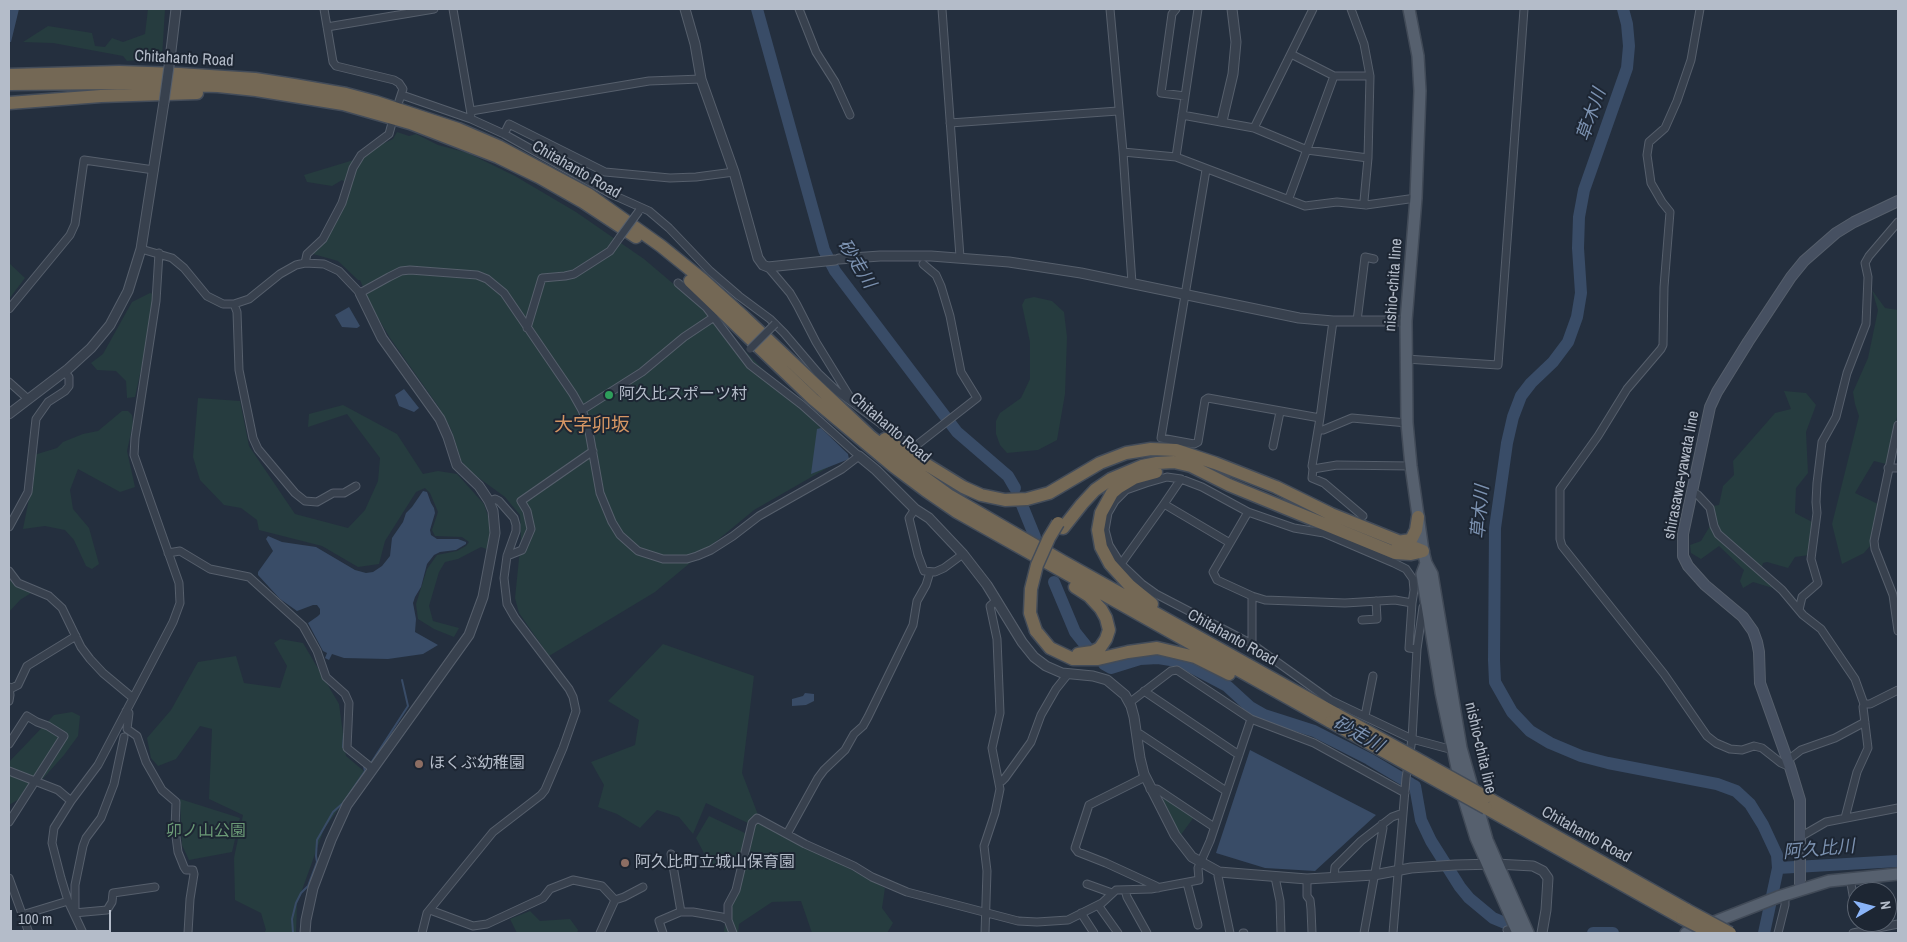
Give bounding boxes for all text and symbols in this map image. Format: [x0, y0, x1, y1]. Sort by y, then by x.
street label: Chitahanto Road [134, 47, 234, 71]
water label: 草木川 [1573, 86, 1611, 144]
street label: Chitahanto Road [528, 137, 624, 203]
water label: 砂走川 [833, 235, 879, 293]
street label: nishio-chita line [1381, 238, 1407, 332]
place label: 阿久比スポーツ村 [619, 385, 747, 405]
marker: 阿久比スポーツ村 [603, 389, 615, 401]
street label: Chitahanto Road [846, 389, 934, 467]
street label: shirasawa-yawata line [1660, 409, 1704, 541]
district label: 大字卯坂 [554, 415, 630, 437]
water label: 草木川 [1468, 484, 1494, 540]
street label: Chitahanto Road [1184, 606, 1280, 670]
street label: nishio-chita line [1460, 700, 1500, 796]
water label: 砂走川 [1329, 712, 1387, 758]
place label: ほくぶ幼稚園 [429, 754, 525, 774]
marker: ほくぶ幼稚園 [413, 758, 425, 770]
street label: Chitahanto Road [1538, 803, 1634, 867]
park label: 卯ノ山公園 [166, 822, 246, 842]
water label: 阿久比川 [1782, 836, 1856, 864]
place label: 阿久比町立城山保育園 [635, 853, 795, 873]
marker: 阿久比町立城山保育園 [619, 857, 631, 869]
north arrow [1847, 882, 1897, 932]
scale bar [12, 900, 114, 932]
text: N [1876, 900, 1895, 910]
text: 100 m [18, 908, 52, 929]

